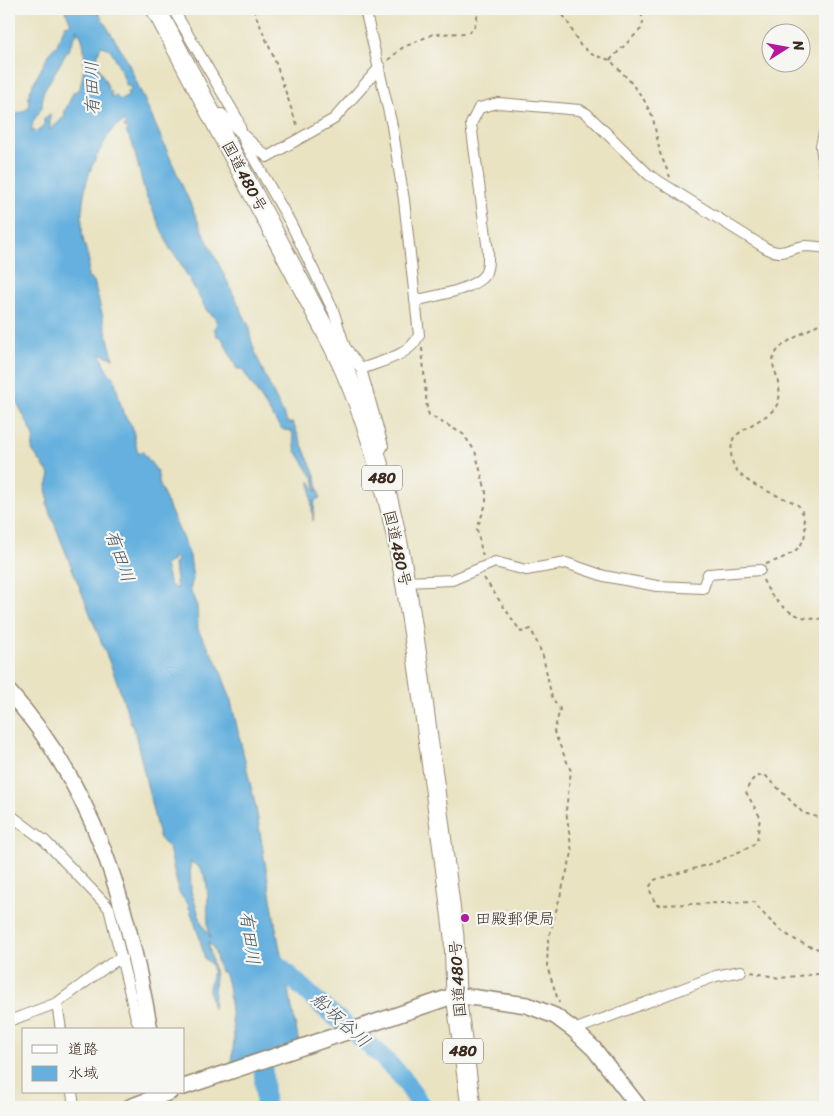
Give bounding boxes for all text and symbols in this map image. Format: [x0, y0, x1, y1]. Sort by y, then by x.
north arrow [762, 22, 812, 72]
text: N [785, 37, 812, 53]
water label: 有田川 [76, 61, 108, 115]
street label: 国道480号 [214, 135, 276, 217]
road number: 480 [362, 466, 402, 490]
street label: 国道480号 [375, 507, 420, 589]
water label: 有田川 [96, 525, 144, 587]
place label: 田殿郵便局 [475, 904, 555, 933]
water label: 有田川 [230, 909, 270, 967]
marker: 田殿郵便局 [459, 912, 471, 924]
street label: 国道480号 [440, 939, 475, 1019]
water label: 船坂谷川 [304, 984, 378, 1056]
legend [22, 1028, 185, 1094]
text: 道路 [68, 1036, 98, 1062]
road number: 480 [443, 1038, 483, 1064]
text: 水域 [68, 1060, 98, 1086]

